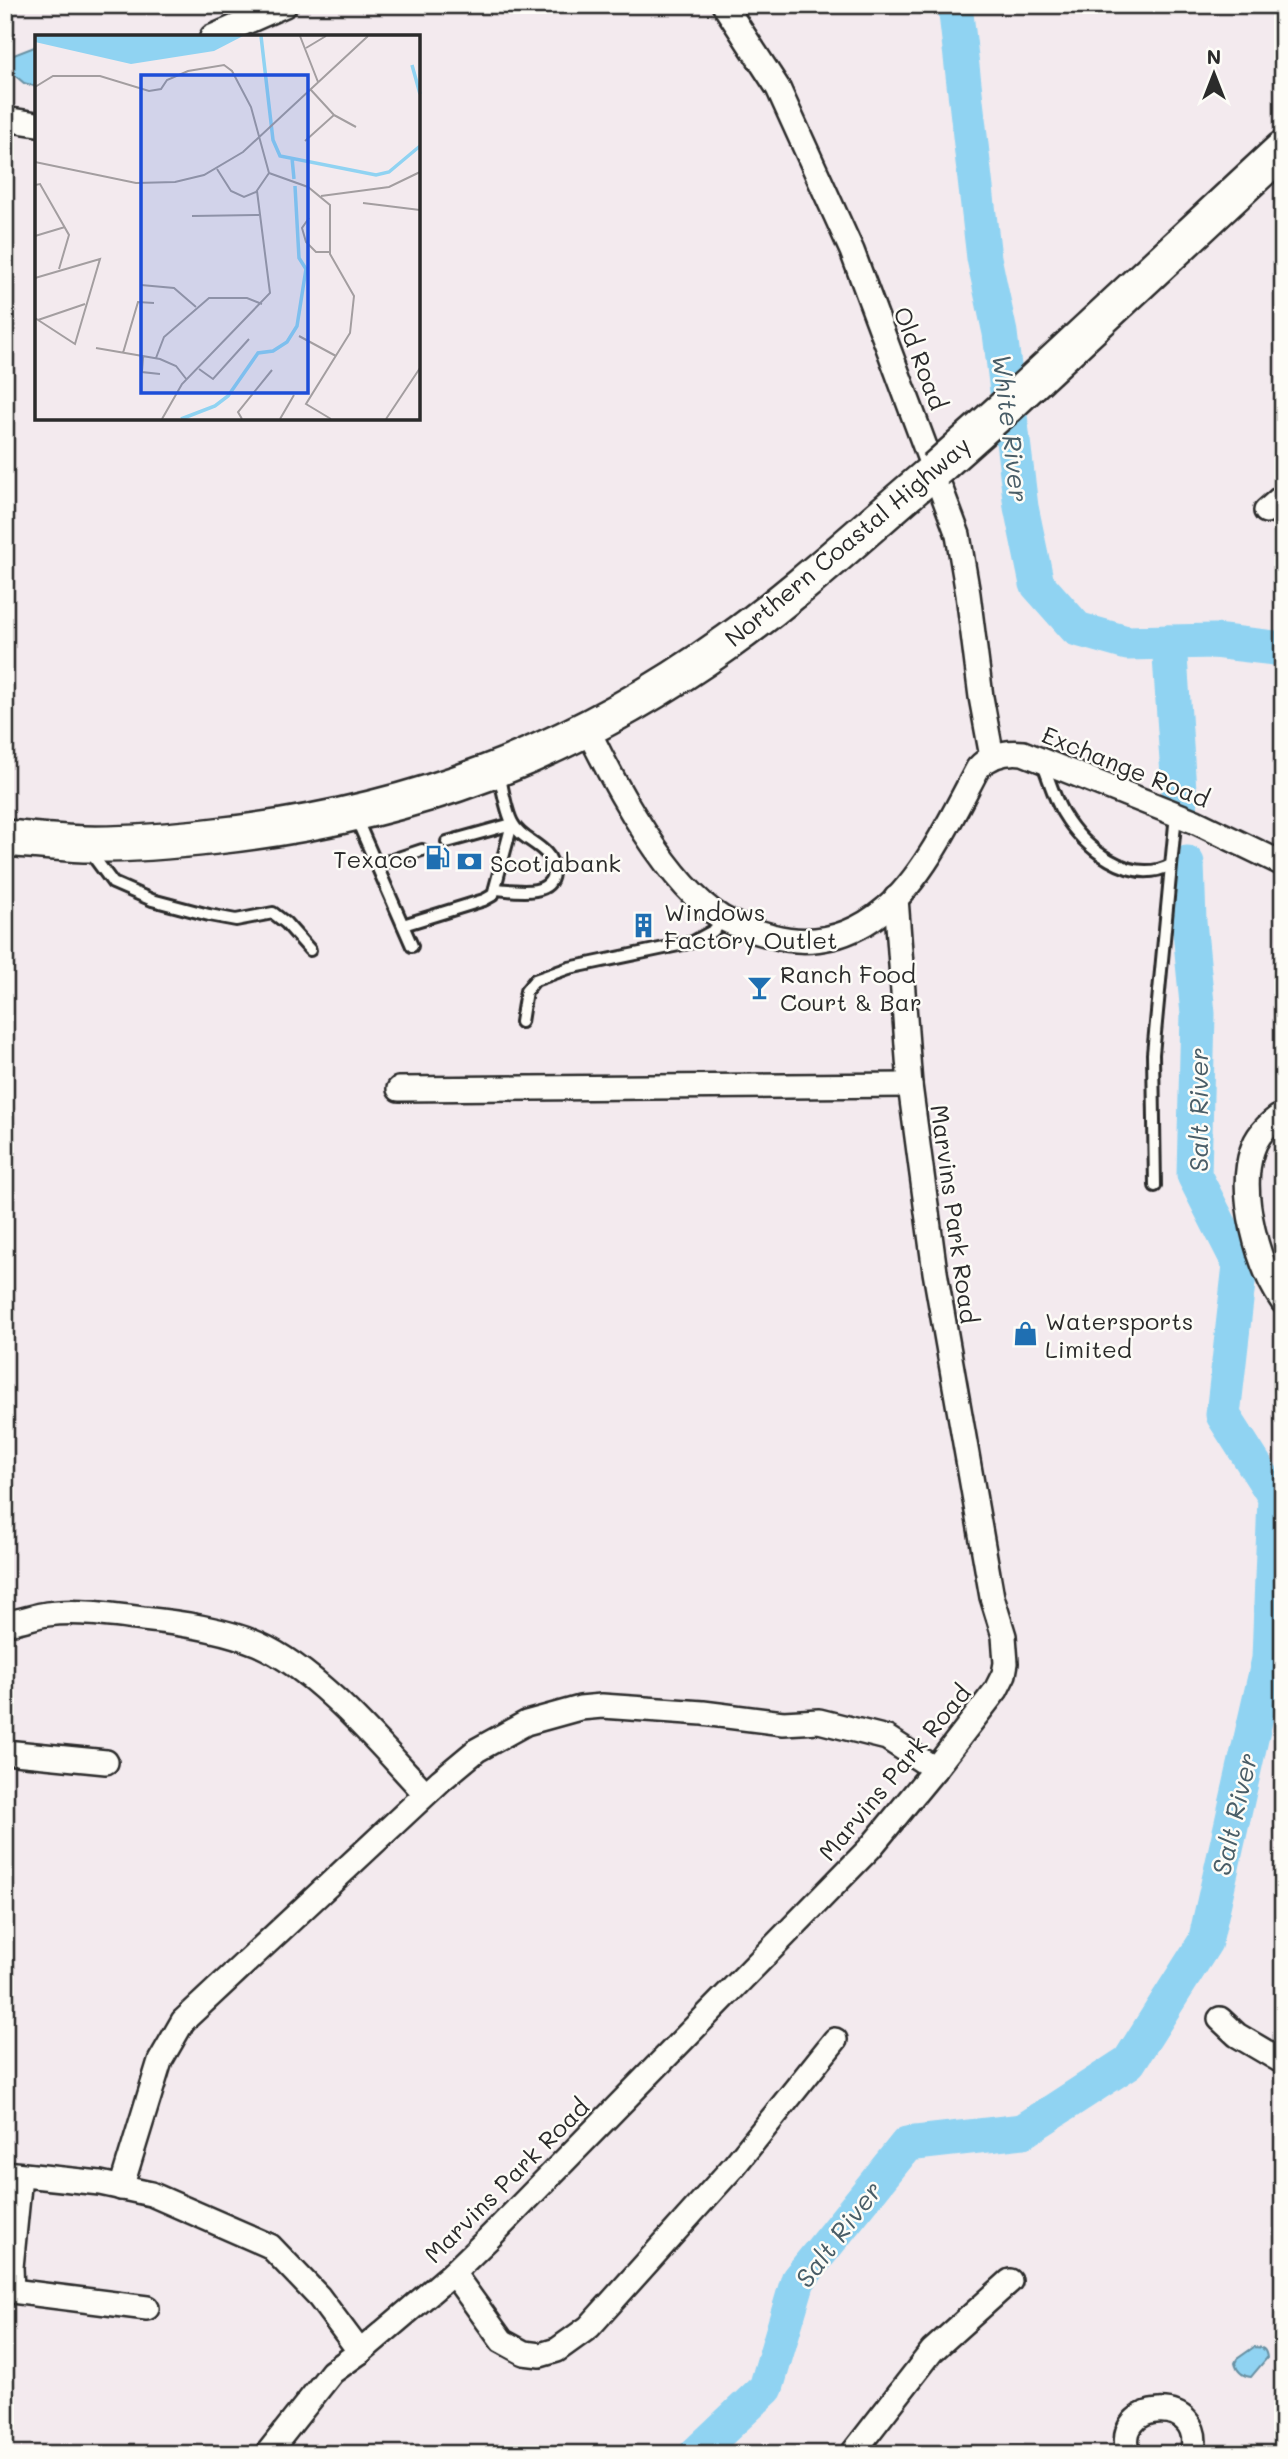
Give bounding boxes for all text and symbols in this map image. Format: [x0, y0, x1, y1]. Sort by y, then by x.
inset map [35, 35, 420, 420]
north arrow [1180, 38, 1250, 108]
text: N [1207, 44, 1221, 69]
street label: Old Road [887, 302, 955, 414]
water label: White River [985, 352, 1037, 504]
street label: Northern Coastal Highway [718, 429, 976, 653]
street label: Exchange Road [1038, 718, 1214, 814]
place label: Texaco [333, 843, 417, 874]
fuel station icon: Texaco [423, 844, 451, 872]
place label: Scotiabank [490, 847, 621, 878]
bank icon: Scotiabank [456, 848, 484, 876]
place label: Windows Factory Outlet [664, 896, 838, 955]
building icon: Windows Factory Outlet [630, 911, 658, 939]
place label: Ranch Food Court & Bar [780, 958, 922, 1017]
bar icon: Ranch Food Court & Bar [746, 973, 774, 1001]
water label: Salt River [1181, 1048, 1215, 1172]
street label: Marvins Park Road [924, 1103, 986, 1325]
place label: Watersports Limited [1045, 1305, 1193, 1364]
shop icon: Watersports Limited [1011, 1320, 1039, 1348]
street label: Marvins Park Road [811, 1678, 977, 1866]
water label: Salt River [1203, 1749, 1265, 1879]
street label: Marvins Park Road [417, 2091, 595, 2269]
water label: Salt River [787, 2174, 889, 2294]

